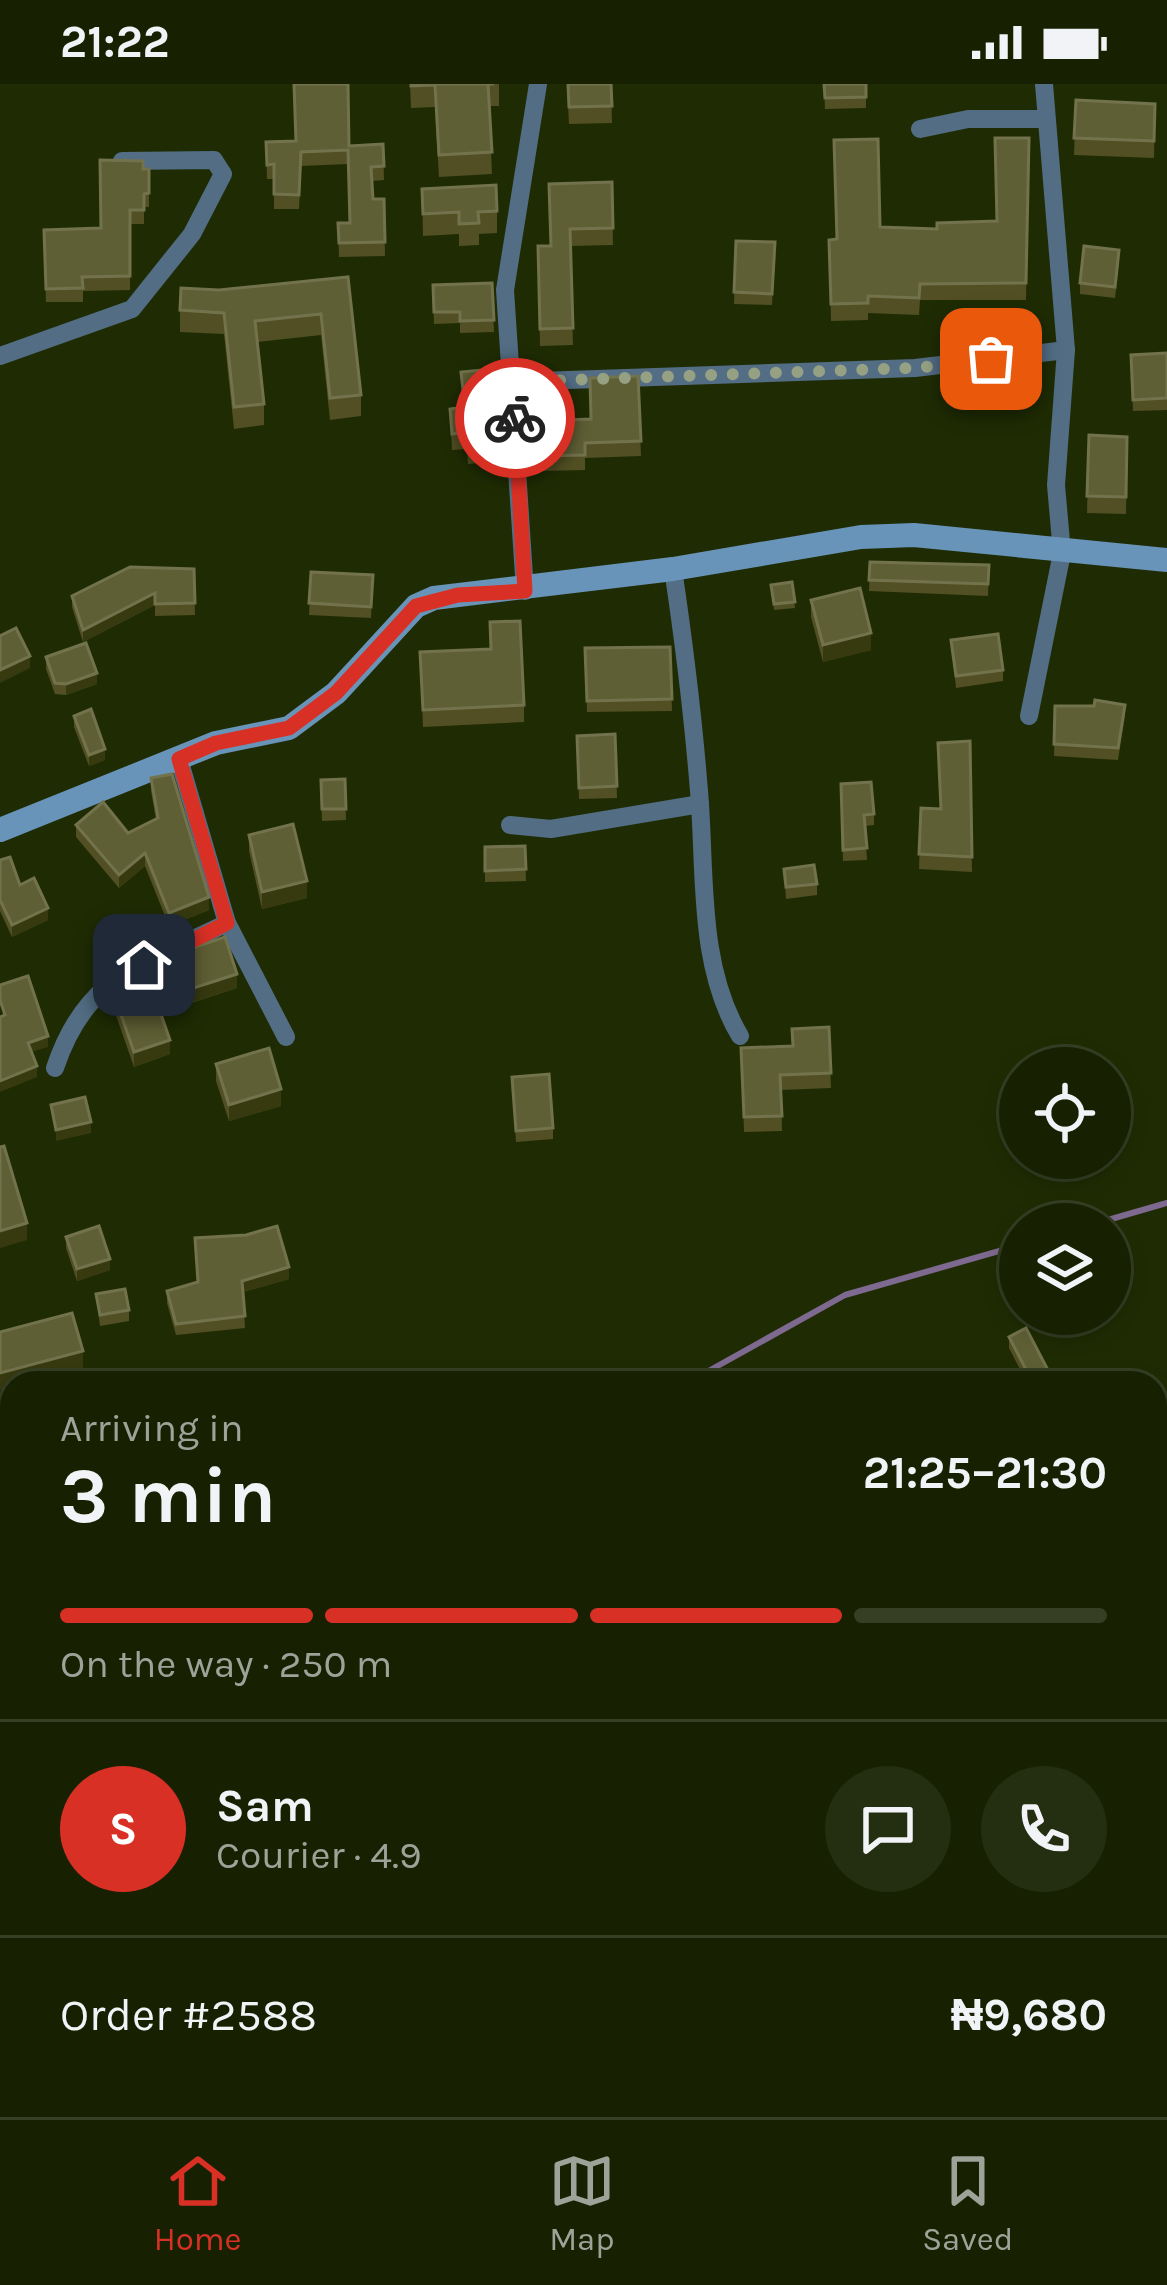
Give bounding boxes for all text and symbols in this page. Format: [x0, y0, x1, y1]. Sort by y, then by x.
text: 21:22 [60, 16, 170, 68]
pin [940, 308, 1042, 410]
icon: bag [958, 326, 1024, 392]
courier [455, 358, 575, 478]
icon: bike [482, 385, 548, 451]
pin [93, 914, 195, 1016]
icon: home [111, 932, 177, 998]
map controls [999, 1047, 1131, 1335]
button: locate [999, 1047, 1131, 1179]
button: layers [999, 1203, 1131, 1335]
text: Arriving in [60, 1405, 243, 1451]
text: 21:25–21:30 [863, 1447, 1107, 1499]
text: 3 min [60, 1450, 276, 1542]
text: On the way · 250 m [60, 1641, 392, 1687]
button: chat [825, 1766, 951, 1892]
button: phone [981, 1766, 1107, 1892]
text: Sam [216, 1780, 314, 1832]
text: S [109, 1803, 137, 1855]
text: Courier · 4.9 [216, 1832, 422, 1878]
text: Order #2588 [60, 1989, 317, 2041]
text: ₦9,680 [951, 1989, 1107, 2041]
tab: Home [154, 2148, 242, 2258]
tab: Map [549, 2148, 615, 2258]
tab: Saved [922, 2148, 1013, 2258]

